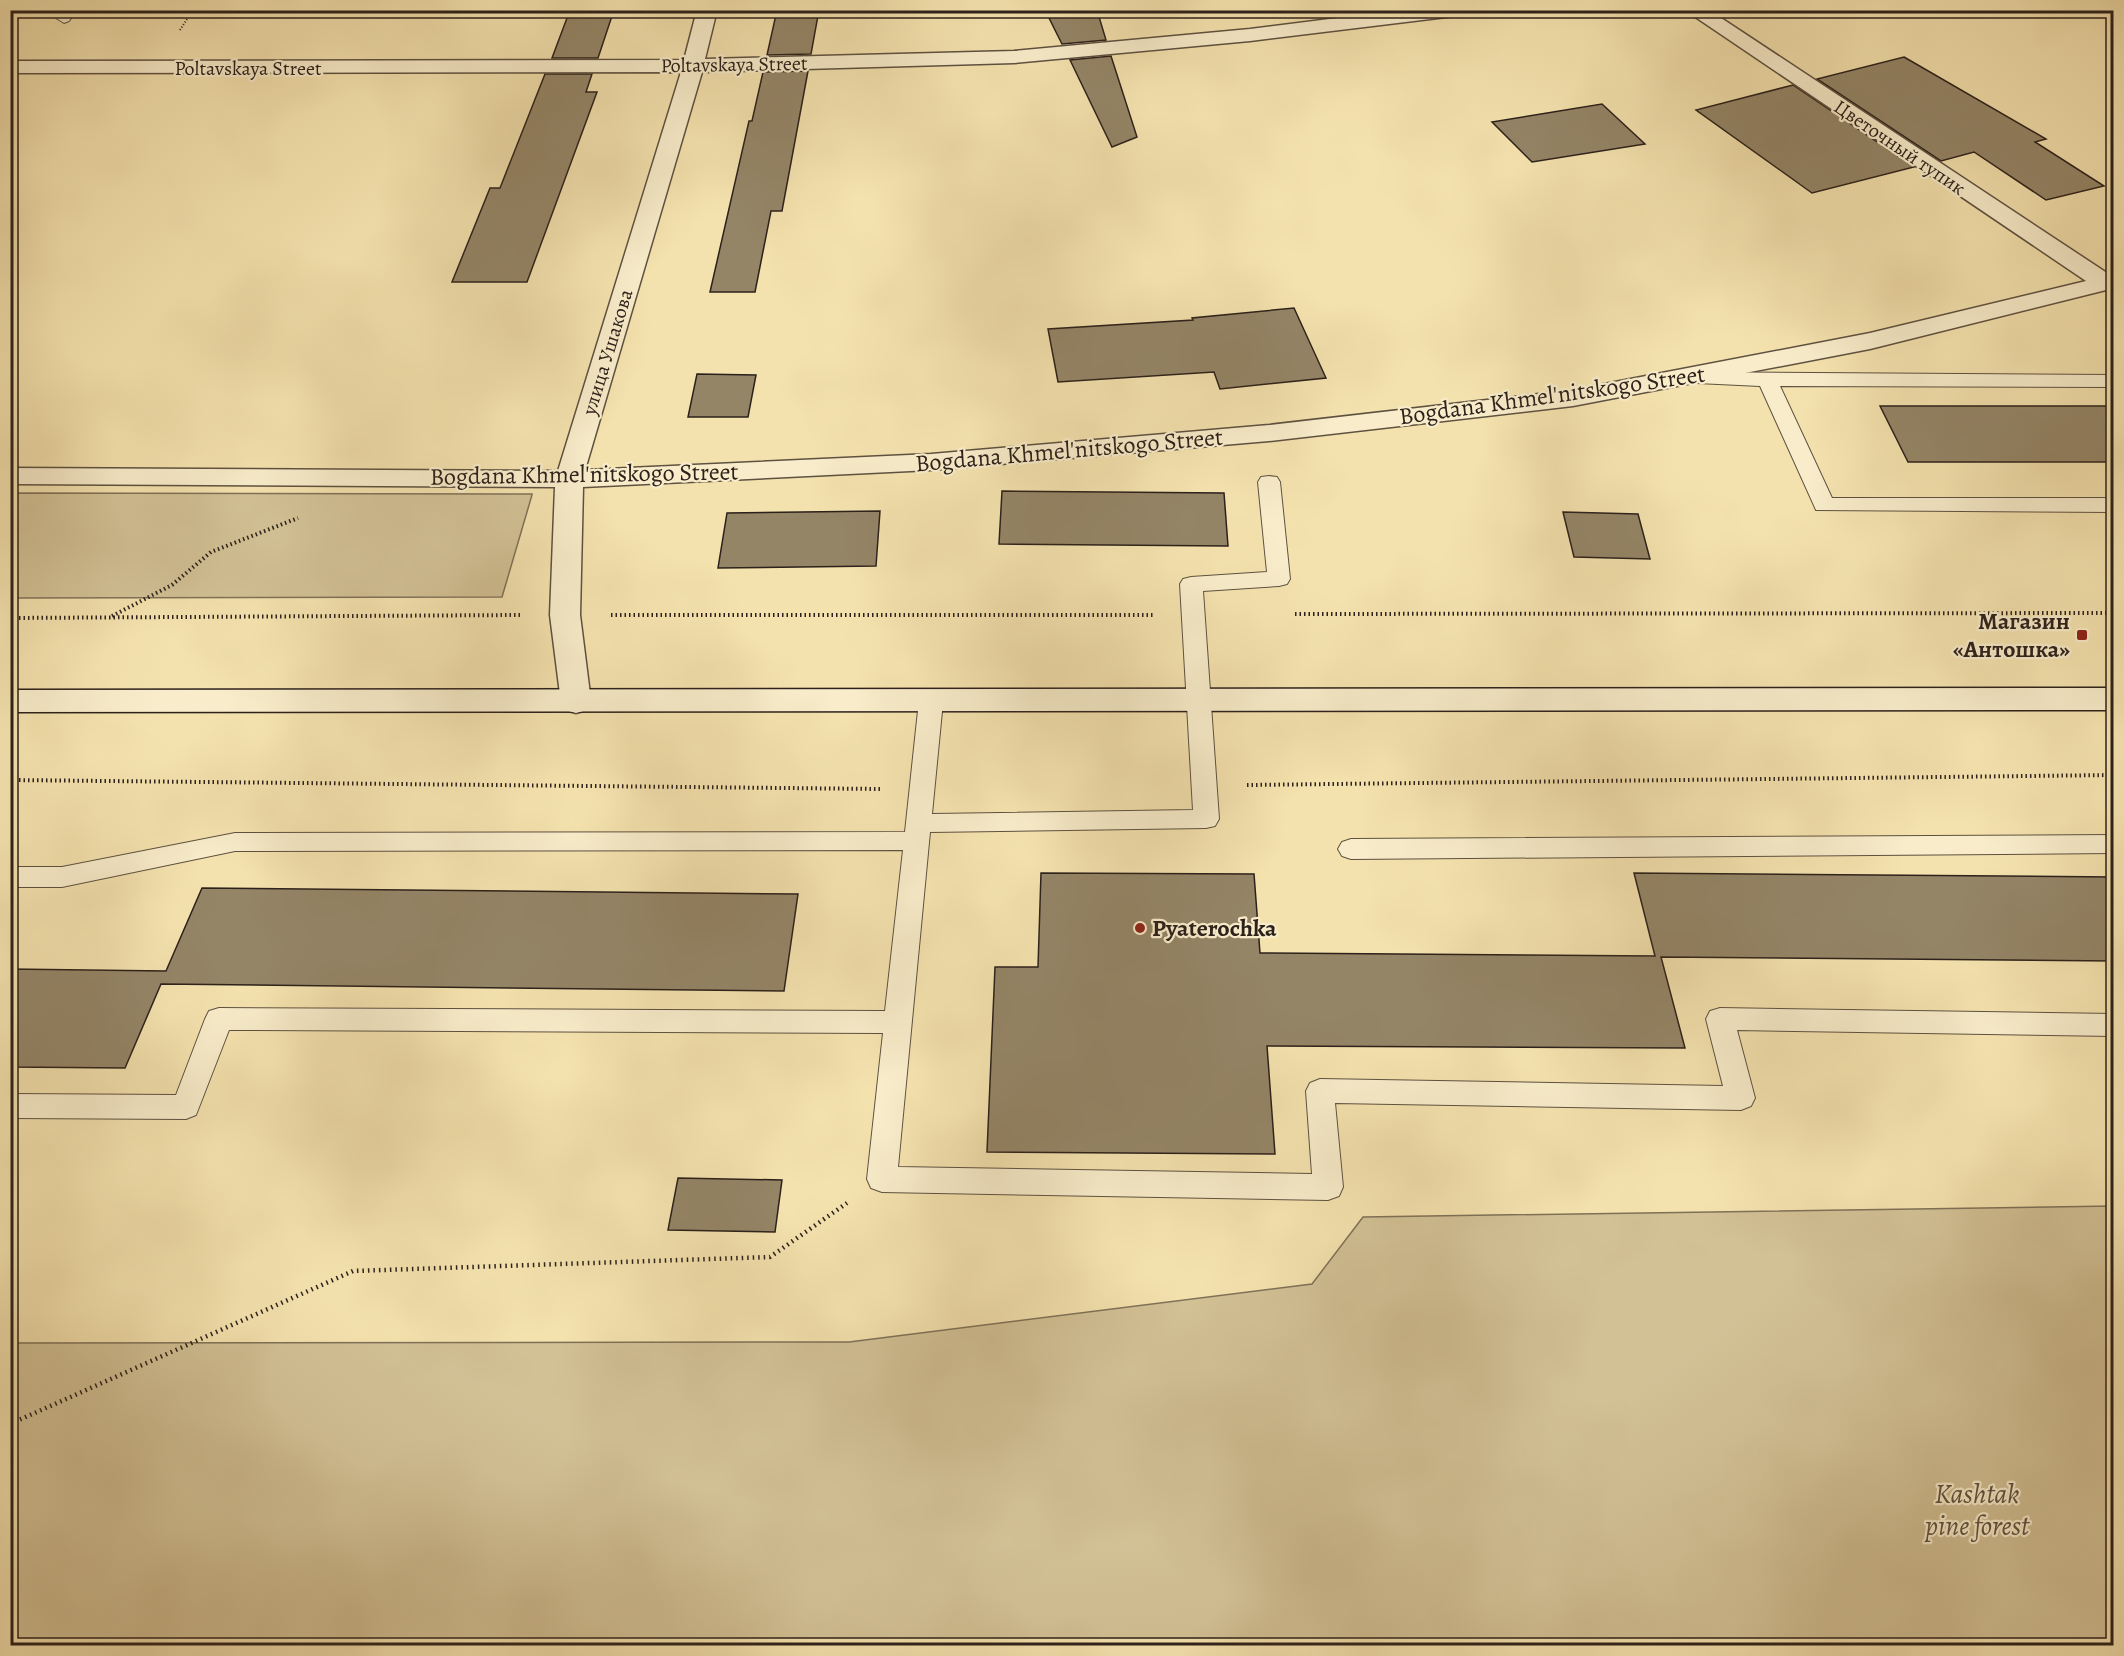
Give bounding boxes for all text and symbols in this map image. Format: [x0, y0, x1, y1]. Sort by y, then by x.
street label: Poltavskaya Street [660, 50, 808, 79]
street label: Poltavskaya Street [175, 55, 322, 82]
street label: Цветочный тупик [1829, 93, 1971, 202]
street label: улица Ушакова [575, 285, 640, 419]
street label: Bogdana Khmel'nitskogo Street [1397, 358, 1707, 432]
street label: Bogdana Khmel'nitskogo Street [914, 421, 1224, 479]
street label: Bogdana Khmel'nitskogo Street [429, 455, 739, 493]
place label: Магазин «Антошка» [1953, 605, 2070, 665]
marker: Магазин «Антошка» [2075, 628, 2089, 642]
place label: Pyaterochka [1152, 912, 1277, 944]
marker: Pyaterochka [1133, 921, 1147, 935]
park label: Kashtak pine forest [1924, 1475, 2030, 1545]

